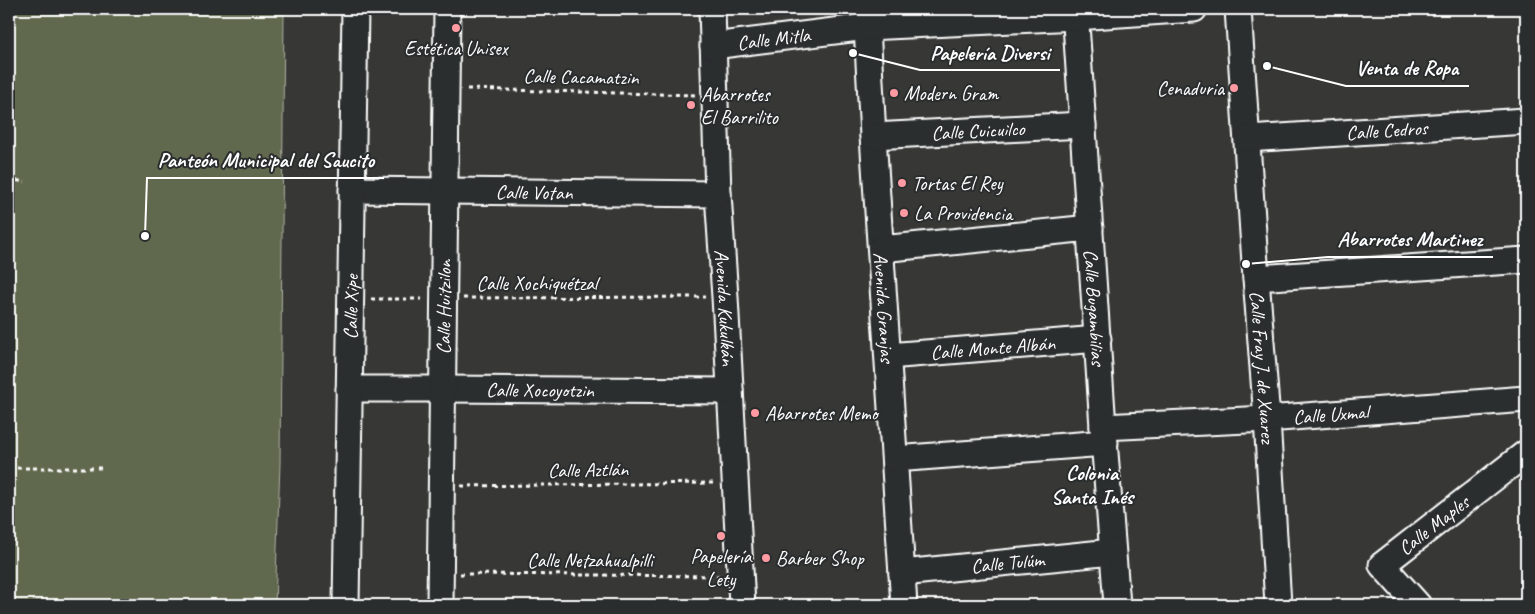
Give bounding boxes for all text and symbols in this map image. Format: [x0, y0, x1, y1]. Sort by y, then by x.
street label: Calle Mitla [736, 21, 813, 55]
marker: Estética Unisex [450, 22, 462, 34]
callout: Papelería Diversi [920, 34, 1060, 70]
place label: Estética Unisex [404, 36, 510, 61]
text: Papelería Diversi [930, 40, 1053, 66]
callout: Venta de Ropa [1346, 50, 1469, 86]
text: Venta de Ropa [1356, 55, 1460, 81]
street label: Calle Cacamatzin [523, 63, 640, 91]
place label: Cenaduria [1157, 76, 1226, 101]
place label: Modern Gram [904, 81, 1000, 106]
place label: Abarrotes El Barrilito [701, 82, 779, 130]
marker: Cenaduria [1228, 82, 1240, 94]
marker: Modern Gram [888, 87, 900, 99]
marker: Abarrotes El Barrilito [685, 99, 697, 111]
street label: Calle Cedros [1345, 115, 1430, 145]
street label: Calle Cuicuilco [931, 116, 1026, 145]
callout: Panteón Municipal del Saucito [147, 142, 384, 178]
text: Panteón Municipal del Saucito [158, 147, 376, 173]
place label: Tortas El Rey [912, 171, 1004, 196]
marker: Tortas El Rey [896, 177, 908, 189]
street label: Calle Votan [495, 179, 574, 205]
place label: La Providencia [914, 201, 1014, 226]
marker: La Providencia [898, 207, 910, 219]
callout: Abarrotes Martinez [1328, 221, 1493, 257]
text: Abarrotes Martinez [1338, 226, 1484, 252]
street label: Avenida Kukulkán [709, 249, 741, 367]
street label: Calle Bugambilias [1079, 249, 1111, 368]
street label: Avenida Granjas [868, 252, 901, 365]
street label: Calle Huitzilon [430, 258, 457, 355]
street label: Calle Xochiquétzal [477, 271, 601, 296]
street label: Calle Xipe [338, 273, 364, 340]
street label: Calle Fray J. de Xuarez [1245, 290, 1281, 446]
street label: Calle Monte Albán [930, 330, 1057, 365]
street label: Calle Xocoyotzin [486, 377, 595, 403]
street label: Calle Uxmal [1292, 398, 1373, 429]
place label: Abarrotes Memo [765, 401, 880, 426]
marker: Abarrotes Memo [749, 407, 761, 419]
street label: Calle Aztlán [548, 457, 629, 483]
district label: Colonia Santa Inés [1051, 460, 1136, 510]
street label: Calle Maples [1393, 488, 1476, 560]
marker: Papelería Lety [715, 530, 727, 542]
place label: Papelería Lety [691, 544, 753, 592]
place label: Barber Shop [776, 546, 865, 571]
street label: Calle Tulúm [970, 546, 1047, 579]
street label: Calle Netzahualpilli [527, 548, 655, 573]
marker: Barber Shop [760, 552, 772, 564]

